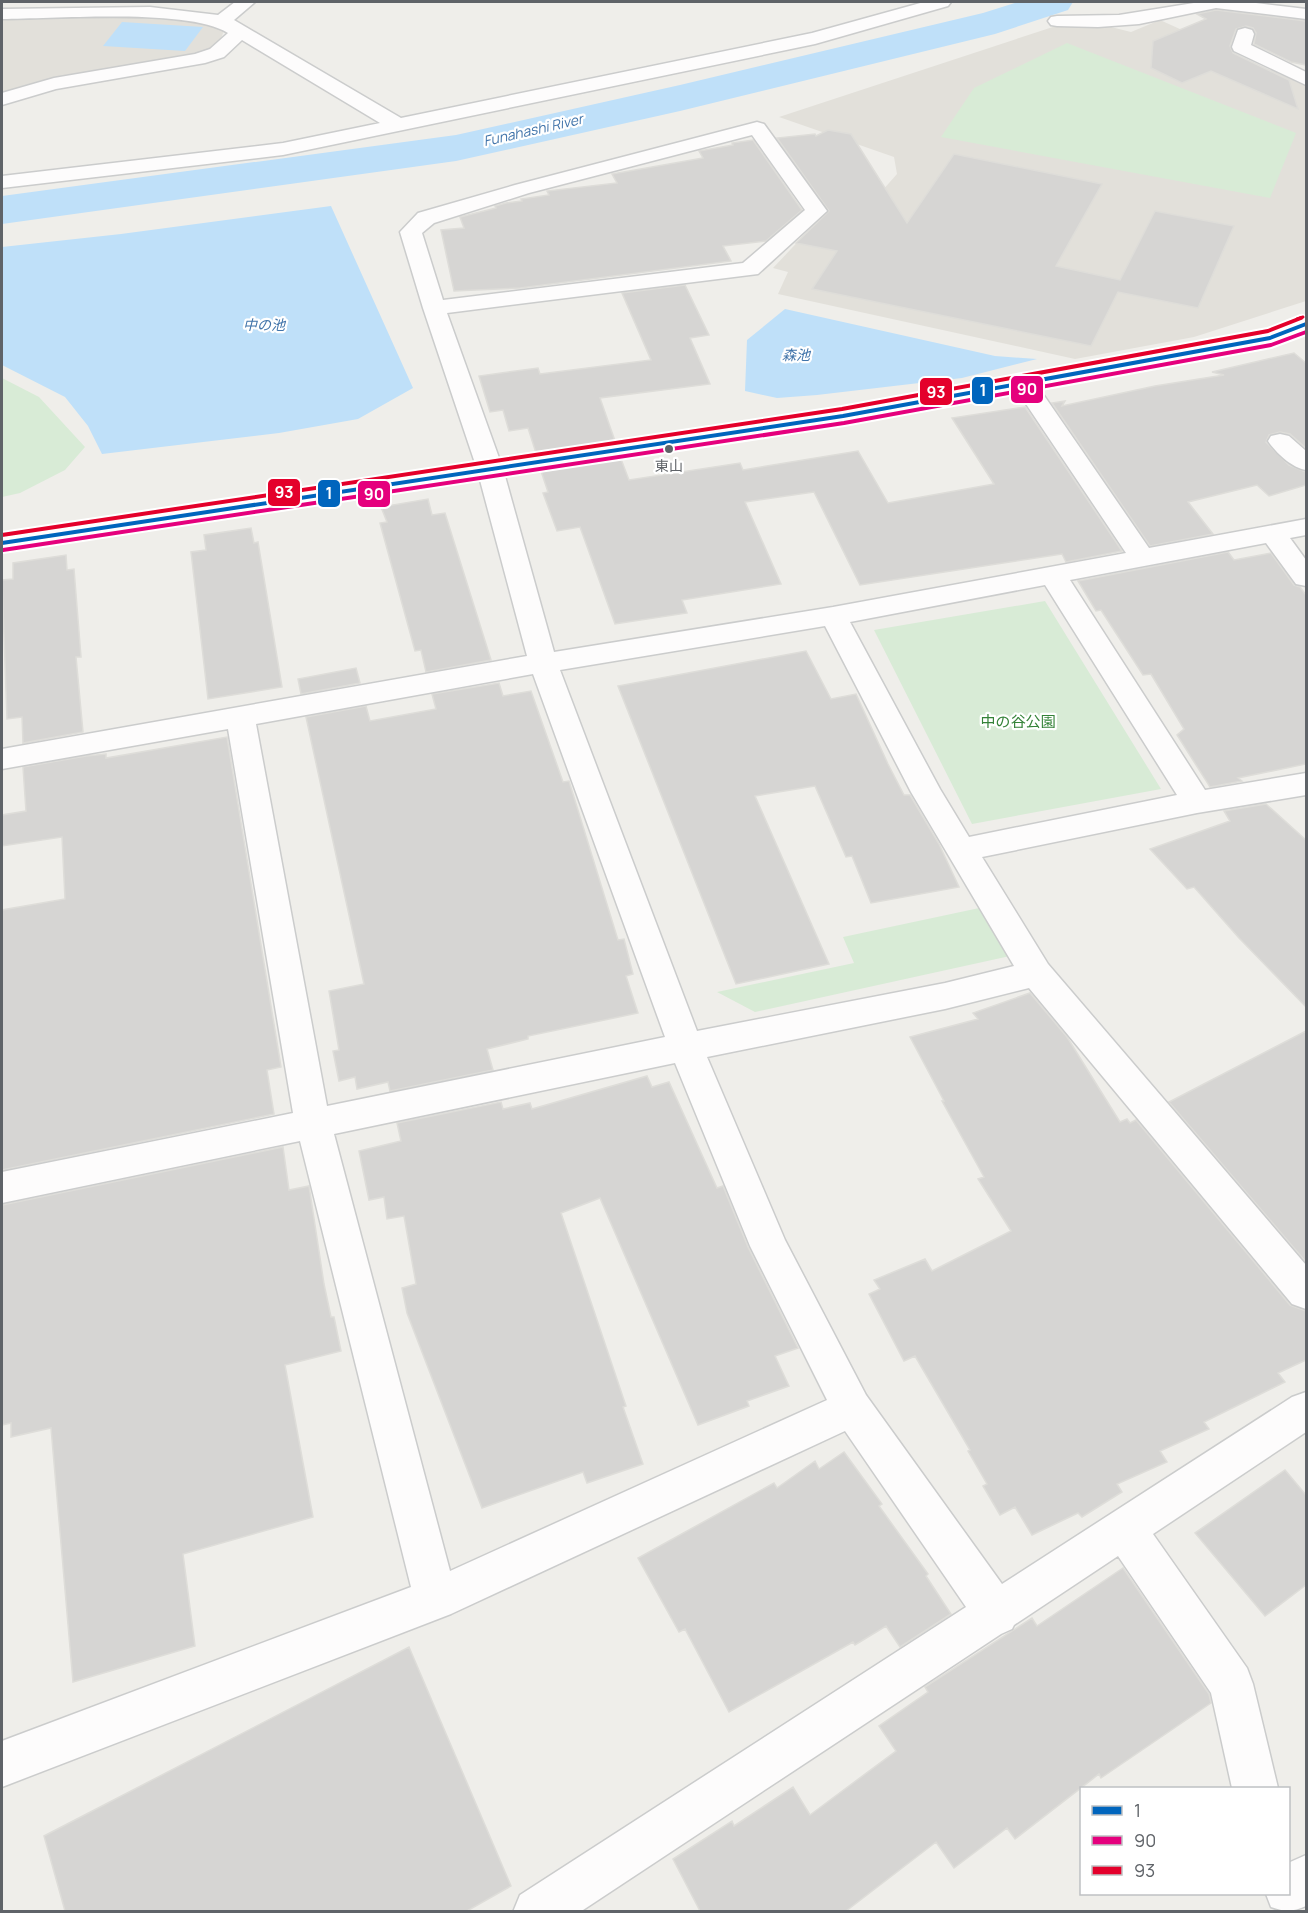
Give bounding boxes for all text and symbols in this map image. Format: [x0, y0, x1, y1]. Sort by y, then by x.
water label: Funahashi River [481, 108, 586, 150]
water label: 中の池 [243, 315, 287, 334]
water label: 森池 [782, 345, 812, 364]
line badge: 90 [1010, 375, 1044, 404]
line badge: 1 [971, 376, 994, 405]
line badge: 93 [919, 377, 953, 406]
text: 90 [1017, 378, 1037, 400]
text: 1 [979, 379, 987, 401]
text: 93 [926, 381, 946, 403]
marker: 東山 [663, 443, 675, 455]
place label: 東山 [655, 456, 683, 475]
line badge: 93 [267, 478, 301, 507]
line badge: 1 [317, 479, 341, 508]
line badge: 90 [357, 480, 391, 508]
text: 93 [274, 481, 294, 503]
text: 1 [325, 482, 333, 504]
text: 90 [364, 483, 384, 505]
park label: 中の谷公園 [980, 711, 1056, 732]
legend [1080, 1787, 1290, 1895]
text: 1 [1134, 1798, 1141, 1822]
text: 90 [1134, 1828, 1156, 1852]
text: 93 [1134, 1858, 1155, 1882]

